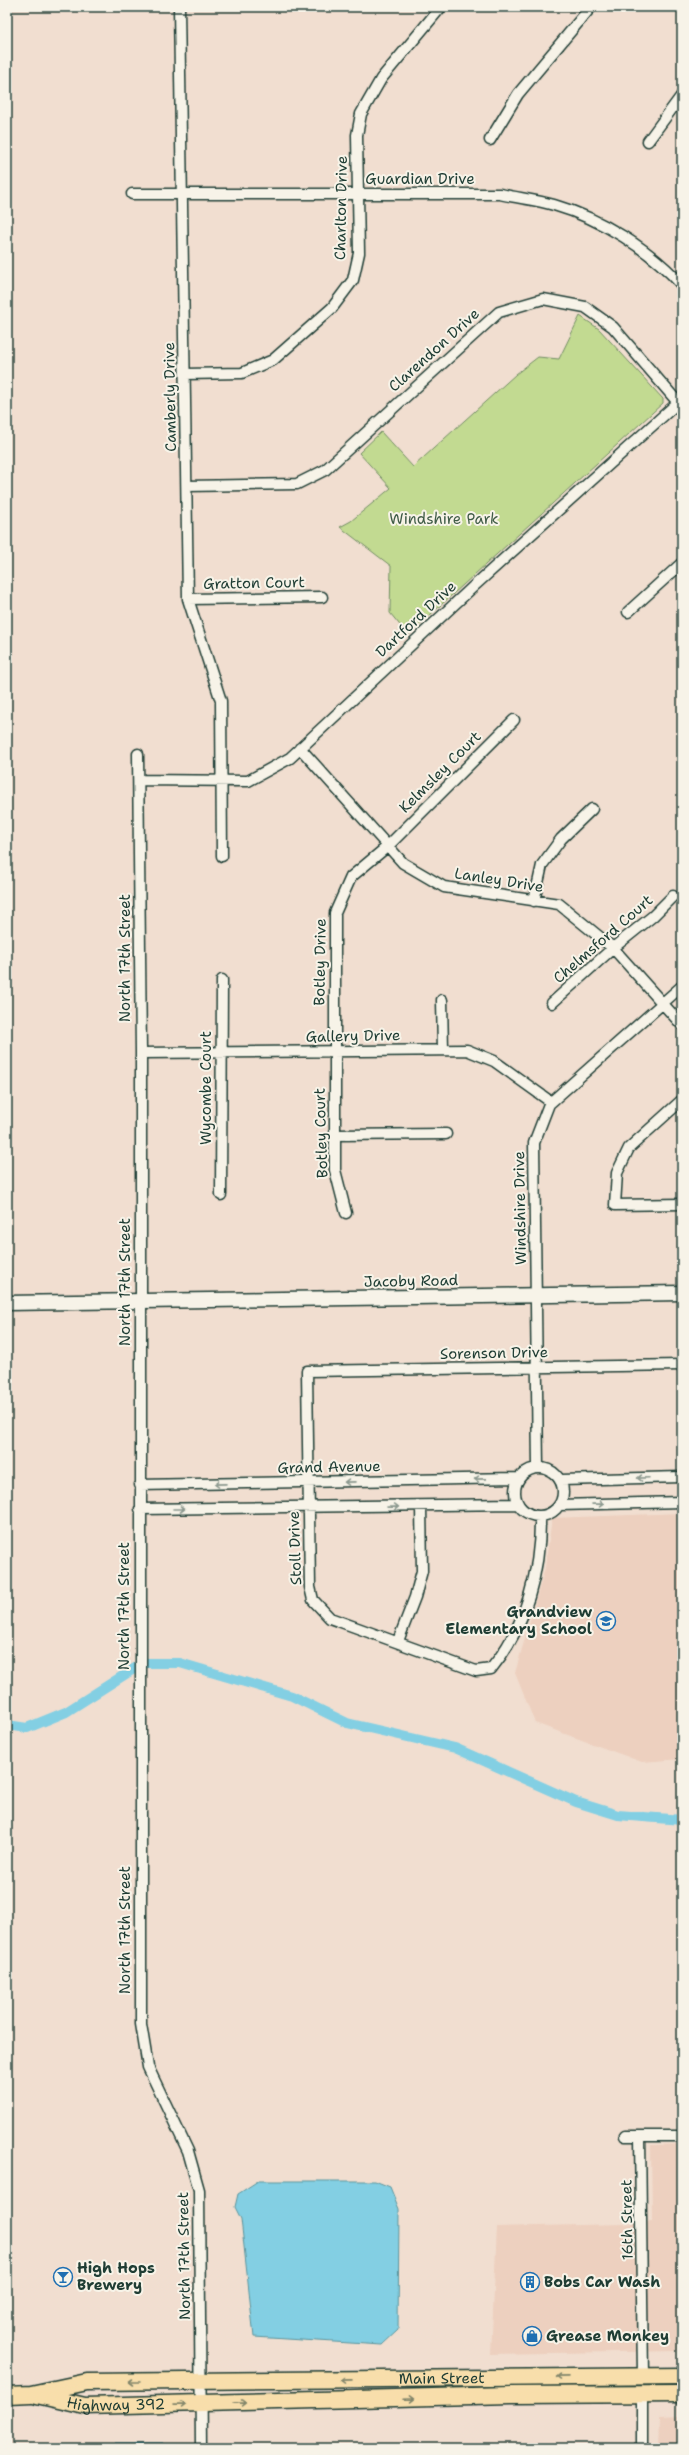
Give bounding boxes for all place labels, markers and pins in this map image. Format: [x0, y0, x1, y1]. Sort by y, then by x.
place label: Grandview Elementary School [445, 1602, 592, 1639]
school or university icon: Grandview Elementary School [595, 1610, 617, 1632]
place label: High Hops Brewery [77, 2258, 155, 2295]
bar icon: High Hops Brewery [52, 2266, 74, 2288]
building icon: Bobs Car Wash [519, 2271, 541, 2293]
place label: Bobs Car Wash [544, 2272, 660, 2292]
shop icon: Grease Monkey [521, 2325, 543, 2347]
place label: Grease Monkey [546, 2326, 669, 2346]

